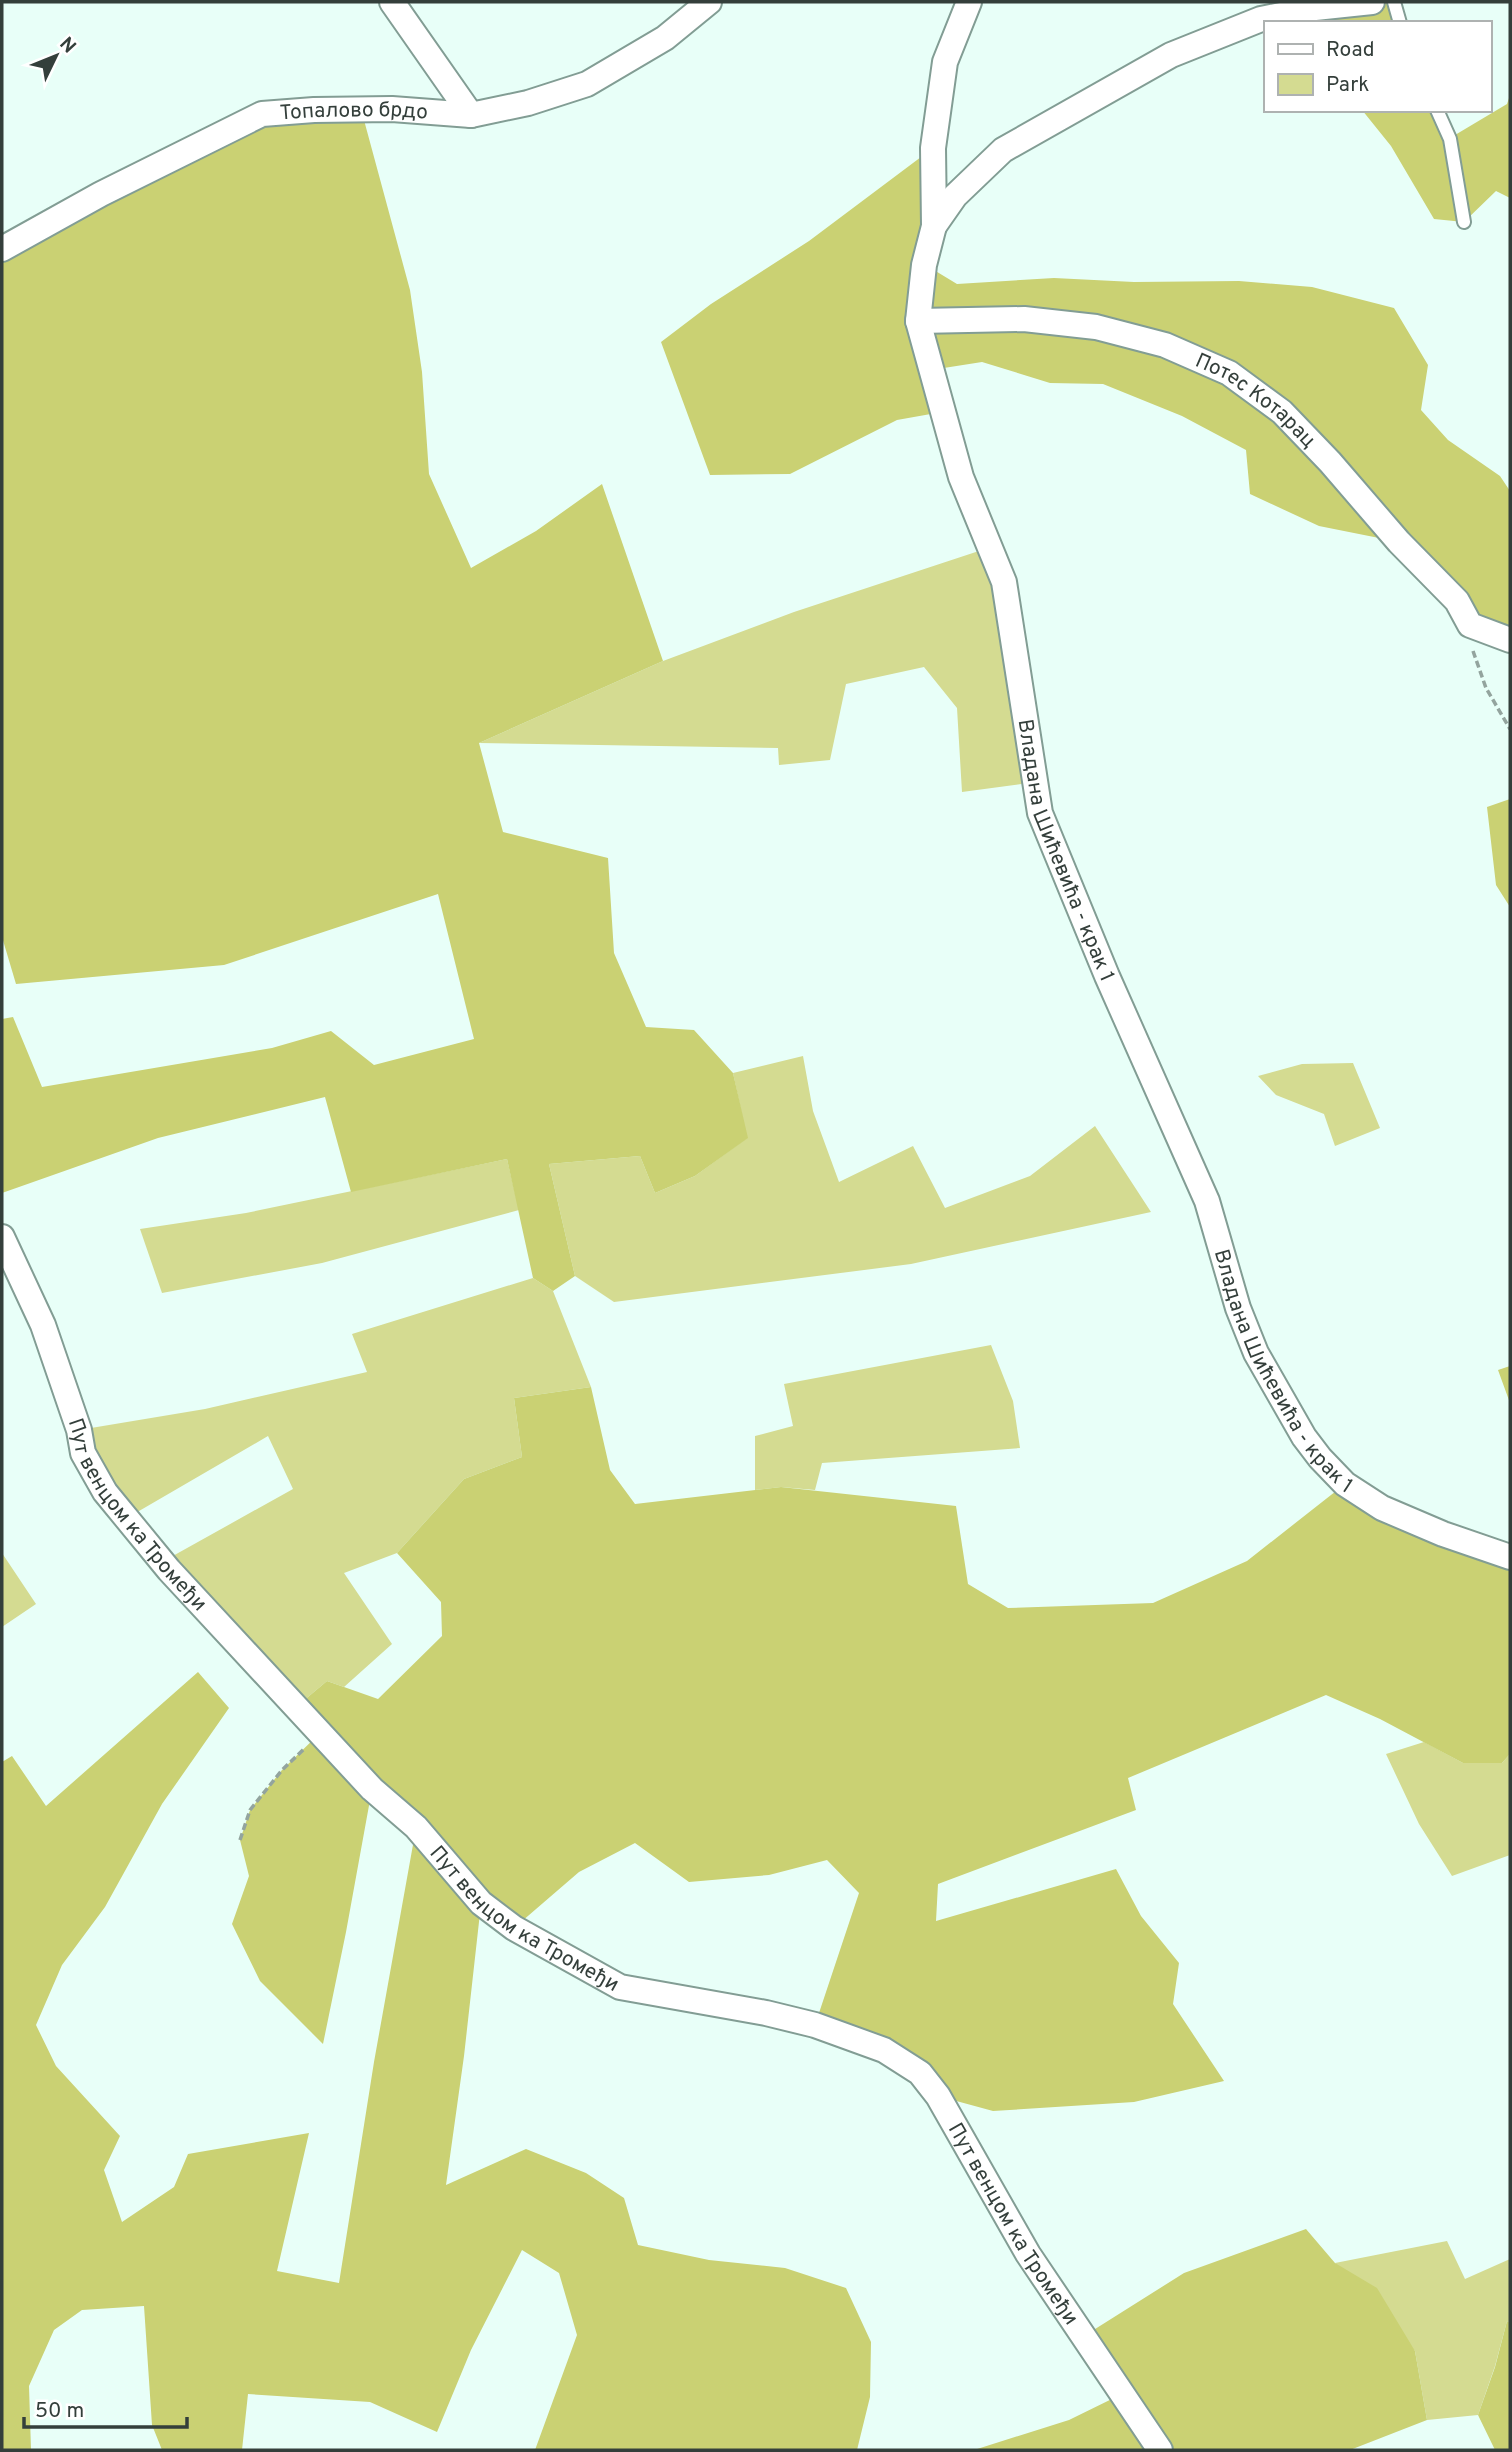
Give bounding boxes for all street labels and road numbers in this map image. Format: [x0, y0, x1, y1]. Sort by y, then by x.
street label: Топалово брдо [279, 97, 429, 128]
street label: Потес Котарац [1191, 348, 1321, 454]
street label: Владана Шићевића - крак 1 [1011, 717, 1120, 986]
street label: Владана Шићевића - крак 1 [1207, 1246, 1357, 1500]
street label: Пут венцом ка Тромеђи [61, 1415, 212, 1617]
street label: Пут венцом ка Тромеђи [423, 1841, 624, 1999]
street label: Пут венцом ка Тромеђи [941, 2118, 1084, 2331]

